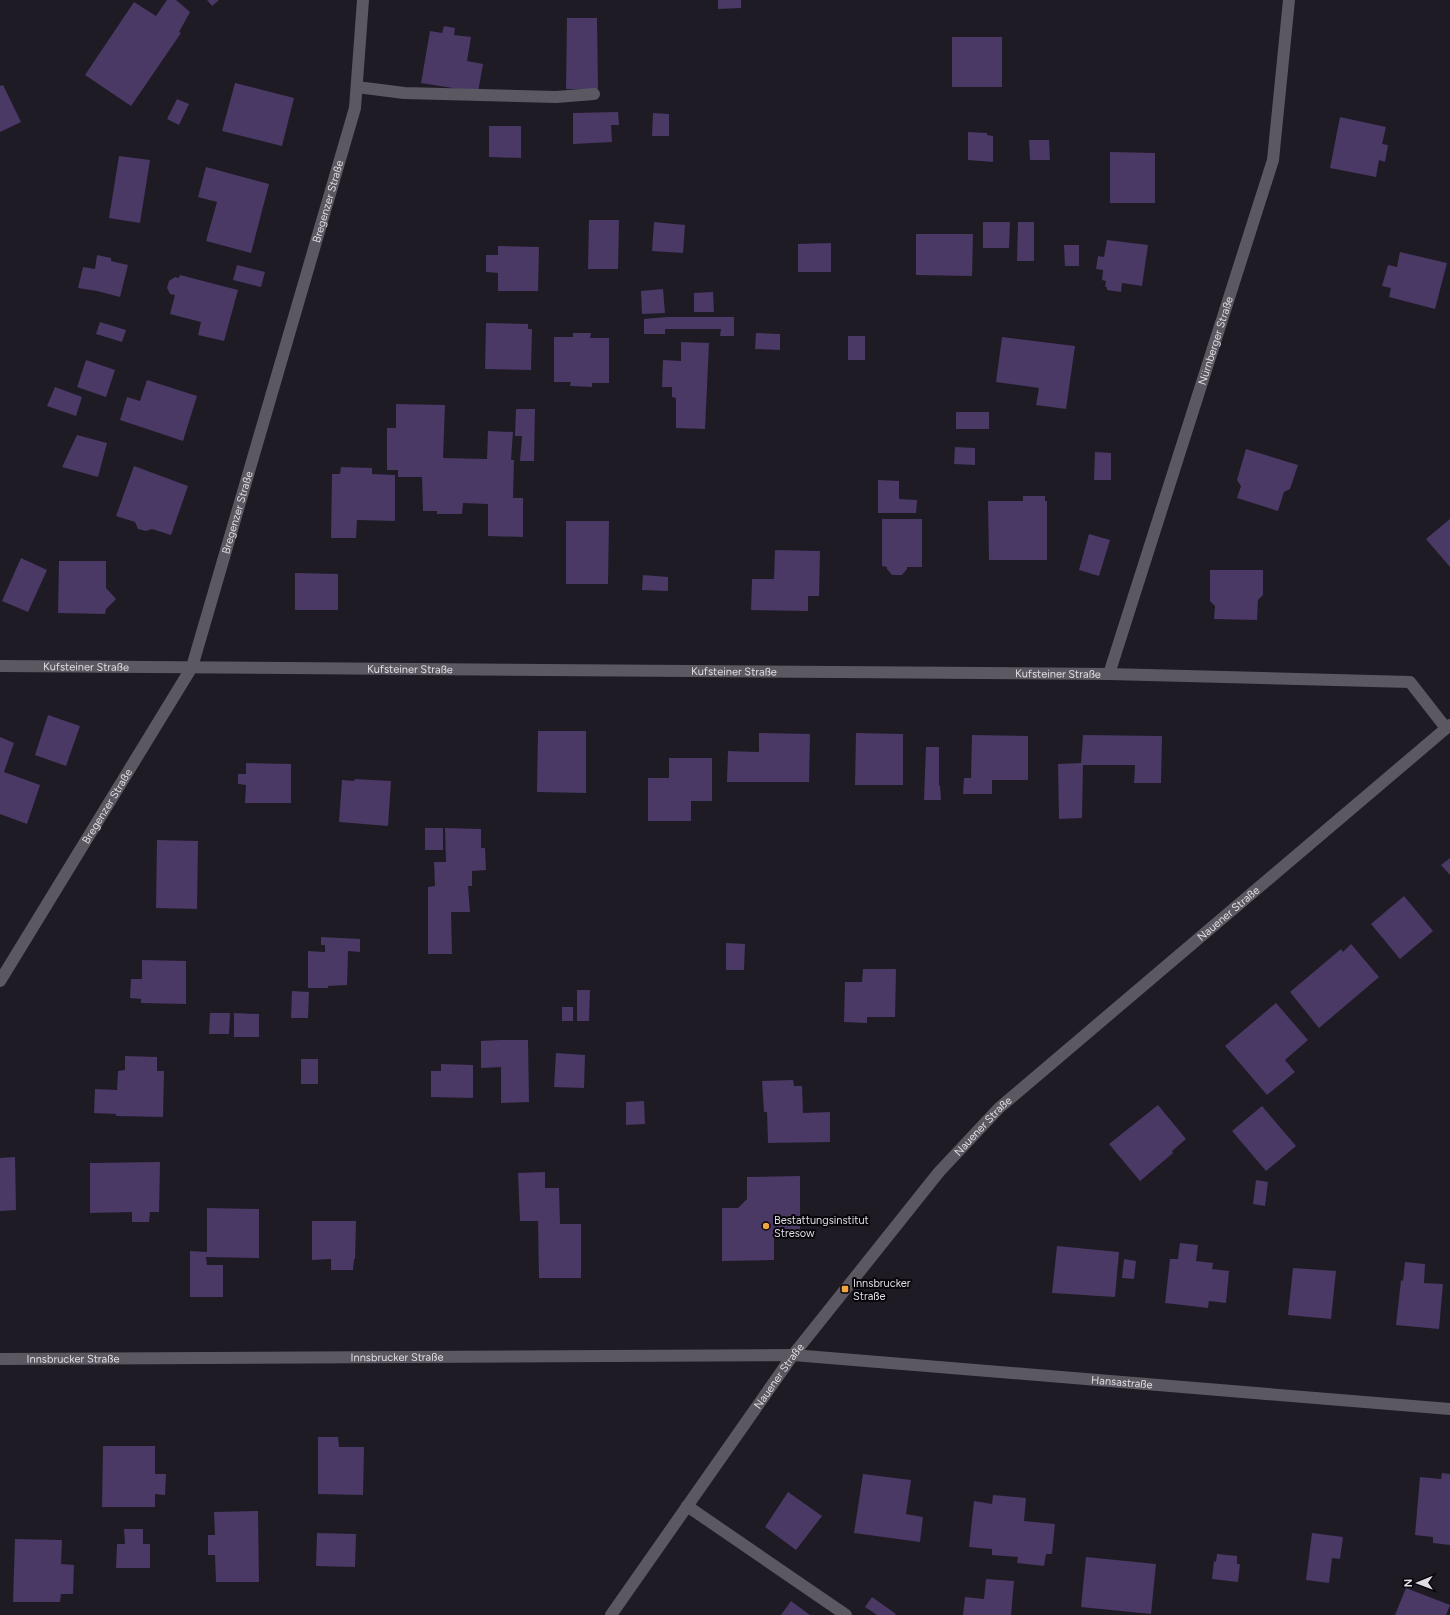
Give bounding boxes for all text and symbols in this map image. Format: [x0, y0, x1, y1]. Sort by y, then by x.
street label: Bregenzer Straße [310, 159, 346, 244]
street label: Nürnberger Straße [1196, 295, 1236, 387]
street label: Bregenzer Straße [219, 470, 256, 555]
street label: Kufsteiner Straße [43, 660, 129, 674]
street label: Kufsteiner Straße [367, 663, 453, 676]
street label: Kufsteiner Straße [691, 665, 777, 679]
street label: Kufsteiner Straße [1015, 667, 1101, 681]
street label: Bregenzer Straße [80, 767, 135, 846]
street label: Nauener Straße [1195, 884, 1262, 944]
street label: Nauener Straße [952, 1094, 1015, 1159]
place label: Bestattungsinstitut Stresow [774, 1214, 869, 1240]
marker: Bestattungsinstitut Stresow [761, 1221, 771, 1231]
place label: Innsbrucker Straße [853, 1277, 911, 1303]
marker: Innsbrucker Straße [840, 1284, 850, 1294]
street label: Nauener Straße [751, 1341, 807, 1412]
street label: Innsbrucker Straße [351, 1351, 443, 1364]
street label: Innsbrucker Straße [27, 1352, 119, 1366]
street label: Hansastraße [1091, 1374, 1153, 1392]
north arrow [1398, 1563, 1438, 1603]
text: N [1402, 1579, 1415, 1588]

